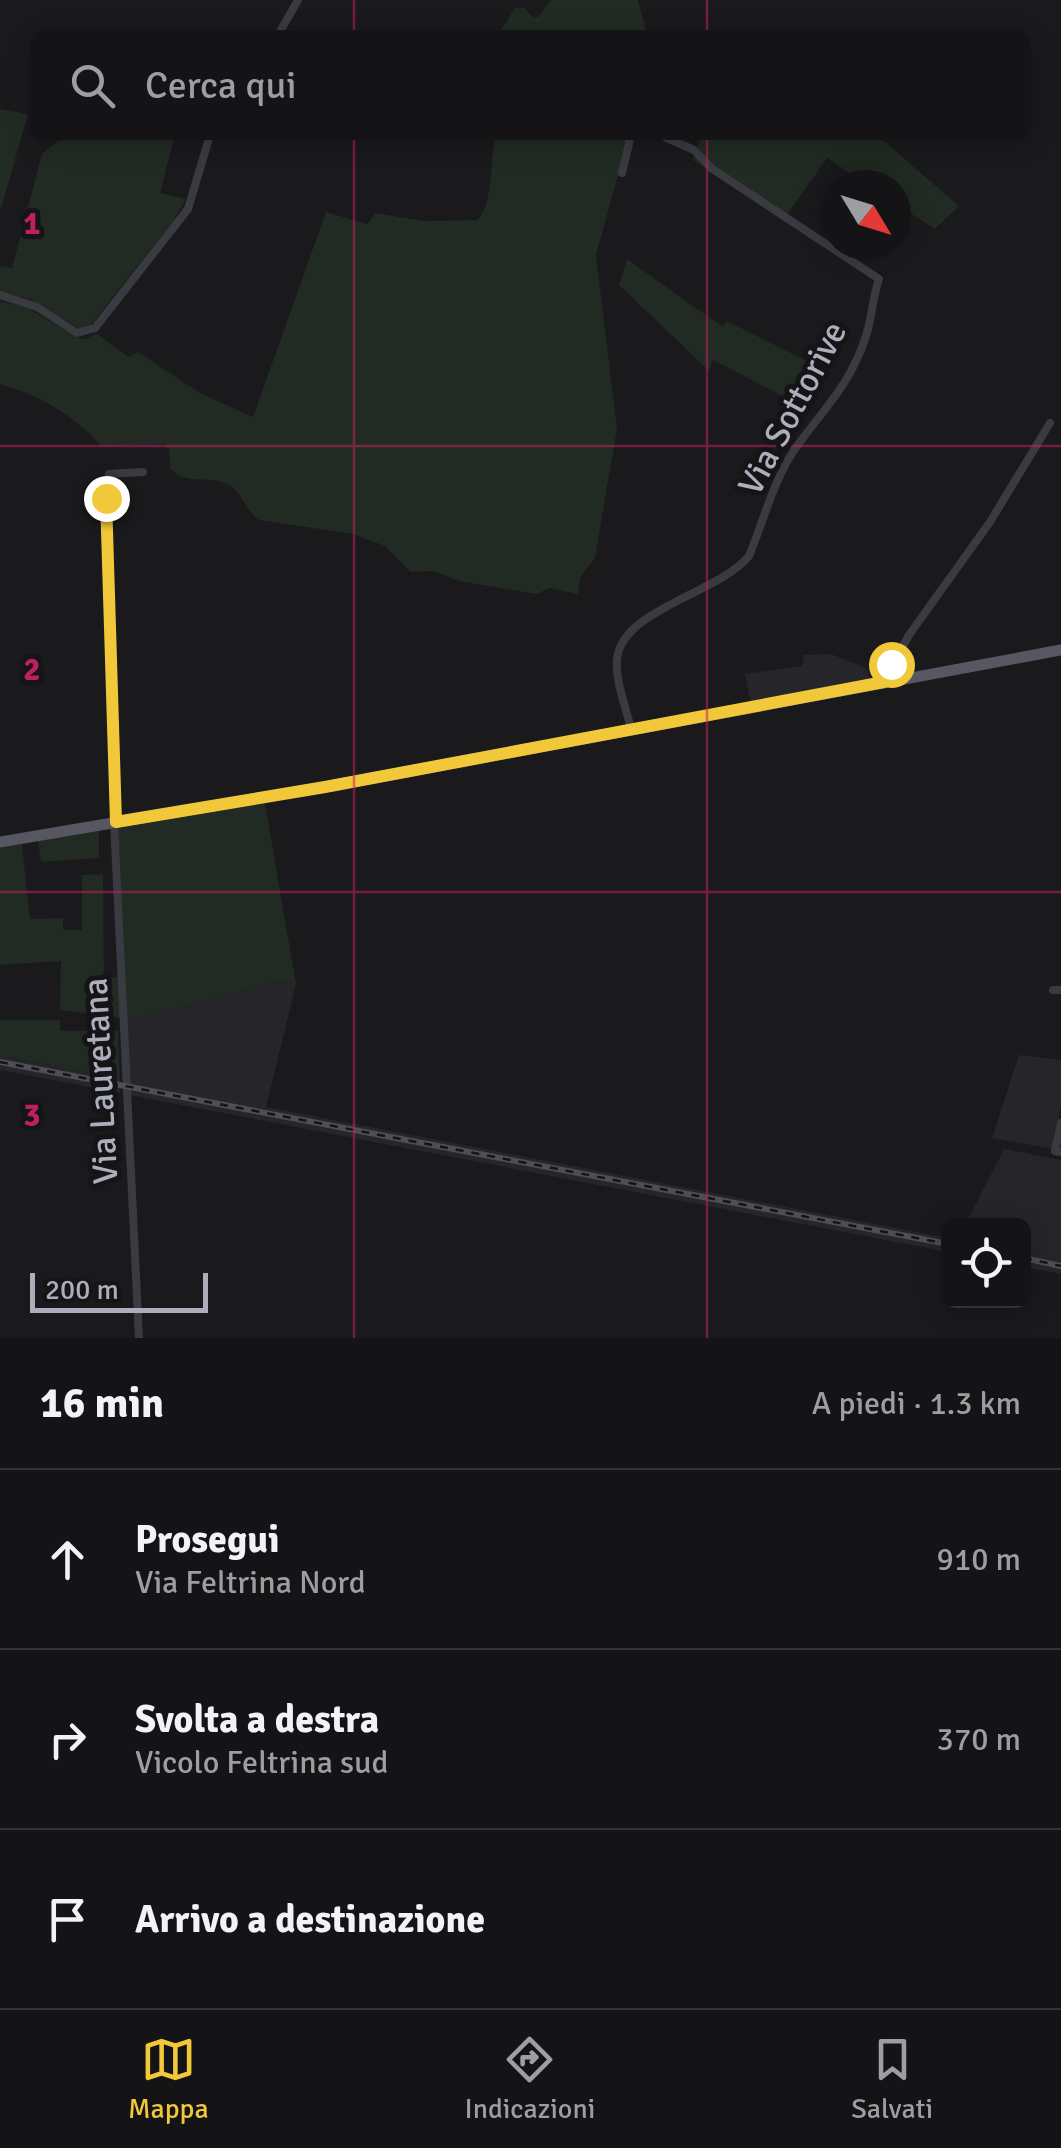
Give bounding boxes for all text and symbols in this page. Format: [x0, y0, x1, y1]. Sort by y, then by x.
search box [30, 30, 1031, 140]
icon: search [65, 58, 120, 113]
text: Cerca qui [145, 62, 297, 109]
north arrow [821, 170, 911, 260]
text: 1 [23, 204, 41, 243]
street label: Via Sottorive [729, 314, 856, 502]
route end [84, 476, 130, 522]
route start [869, 642, 915, 688]
text: 2 [23, 650, 41, 689]
street label: Via Lauretana [74, 977, 127, 1185]
text: 3 [23, 1096, 41, 1135]
map controls [941, 1218, 1031, 1308]
button: locate [941, 1218, 1031, 1308]
scale bar [30, 1268, 208, 1312]
text: 200 m [45, 1273, 119, 1307]
text: 16 min [40, 1378, 164, 1429]
text: A piedi · 1.3 km [812, 1384, 1021, 1423]
text: Prosegui [135, 1516, 280, 1563]
icon: ahead [40, 1532, 95, 1587]
text: 910 m [937, 1540, 1021, 1579]
text: Via Feltrina Nord [135, 1563, 366, 1602]
text: Svolta a destra [135, 1696, 379, 1743]
icon: right [40, 1712, 95, 1767]
text: 370 m [937, 1720, 1021, 1759]
text: Vicolo Feltrina sud [135, 1743, 388, 1782]
icon: arrive [40, 1892, 95, 1947]
text: Arrivo a destinazione [135, 1896, 485, 1943]
tab: Mappa [128, 2032, 209, 2126]
tab: Indicazioni [465, 2032, 595, 2126]
tab: Salvati [851, 2032, 933, 2126]

